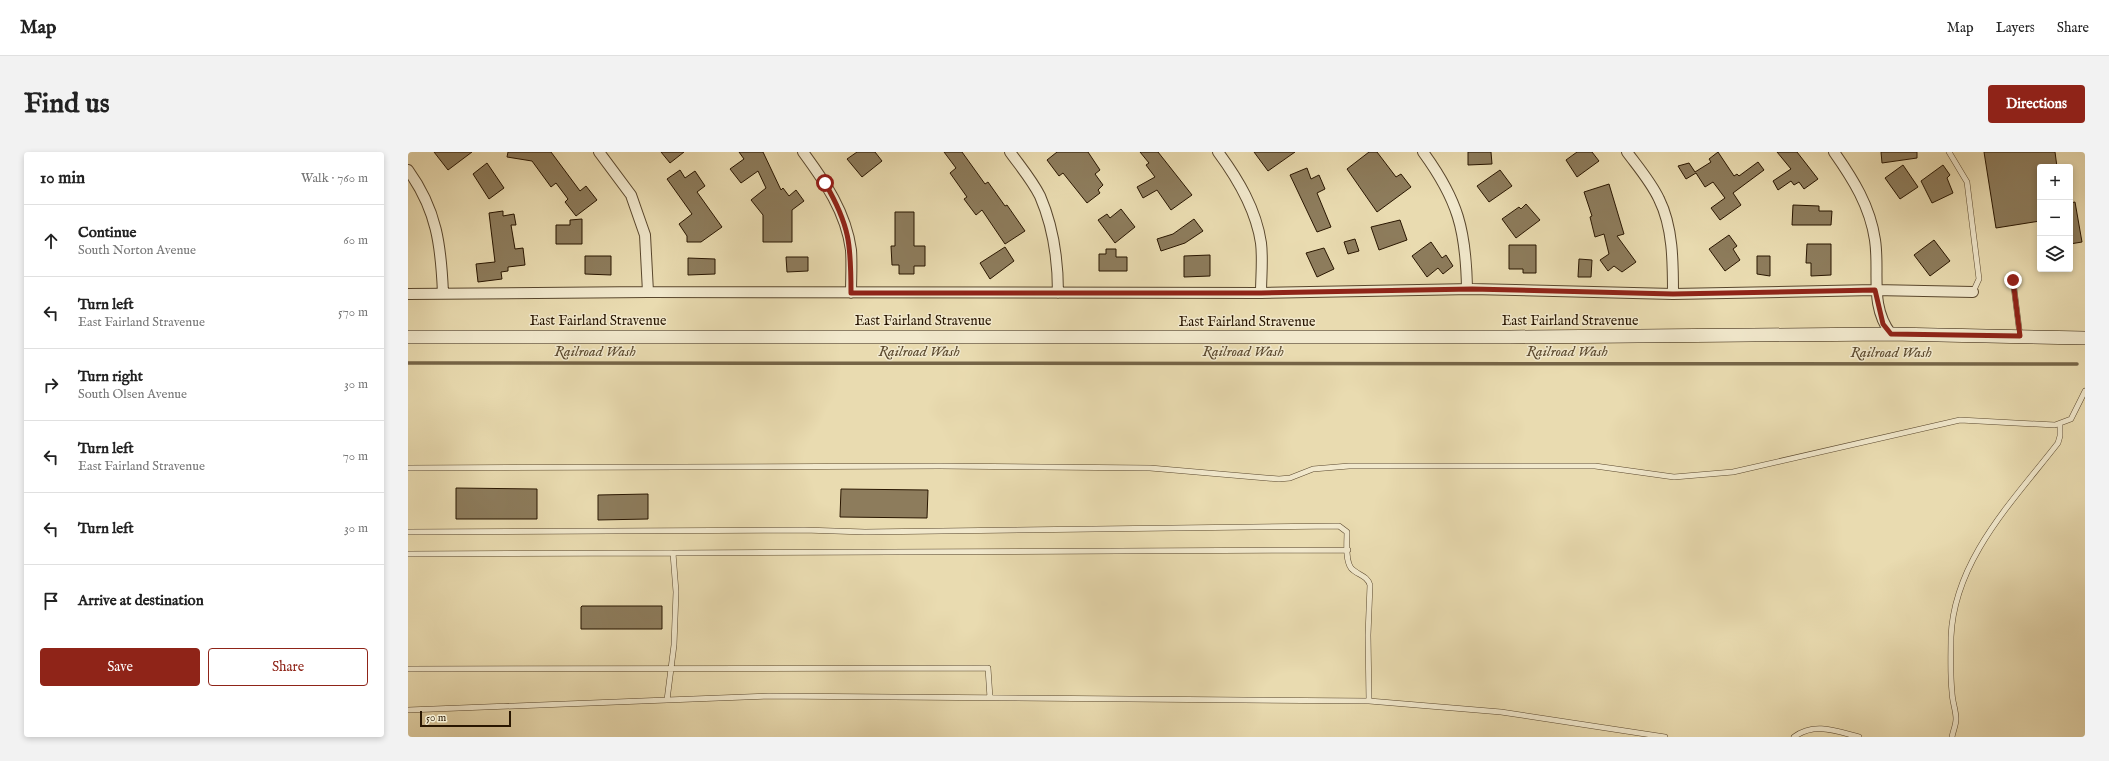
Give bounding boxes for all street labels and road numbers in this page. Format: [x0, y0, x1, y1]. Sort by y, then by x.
street label: East Fairland Stravenue [530, 312, 667, 330]
street label: East Fairland Stravenue [855, 312, 992, 330]
street label: East Fairland Stravenue [1502, 312, 1639, 330]
street label: East Fairland Stravenue [1179, 313, 1316, 331]

